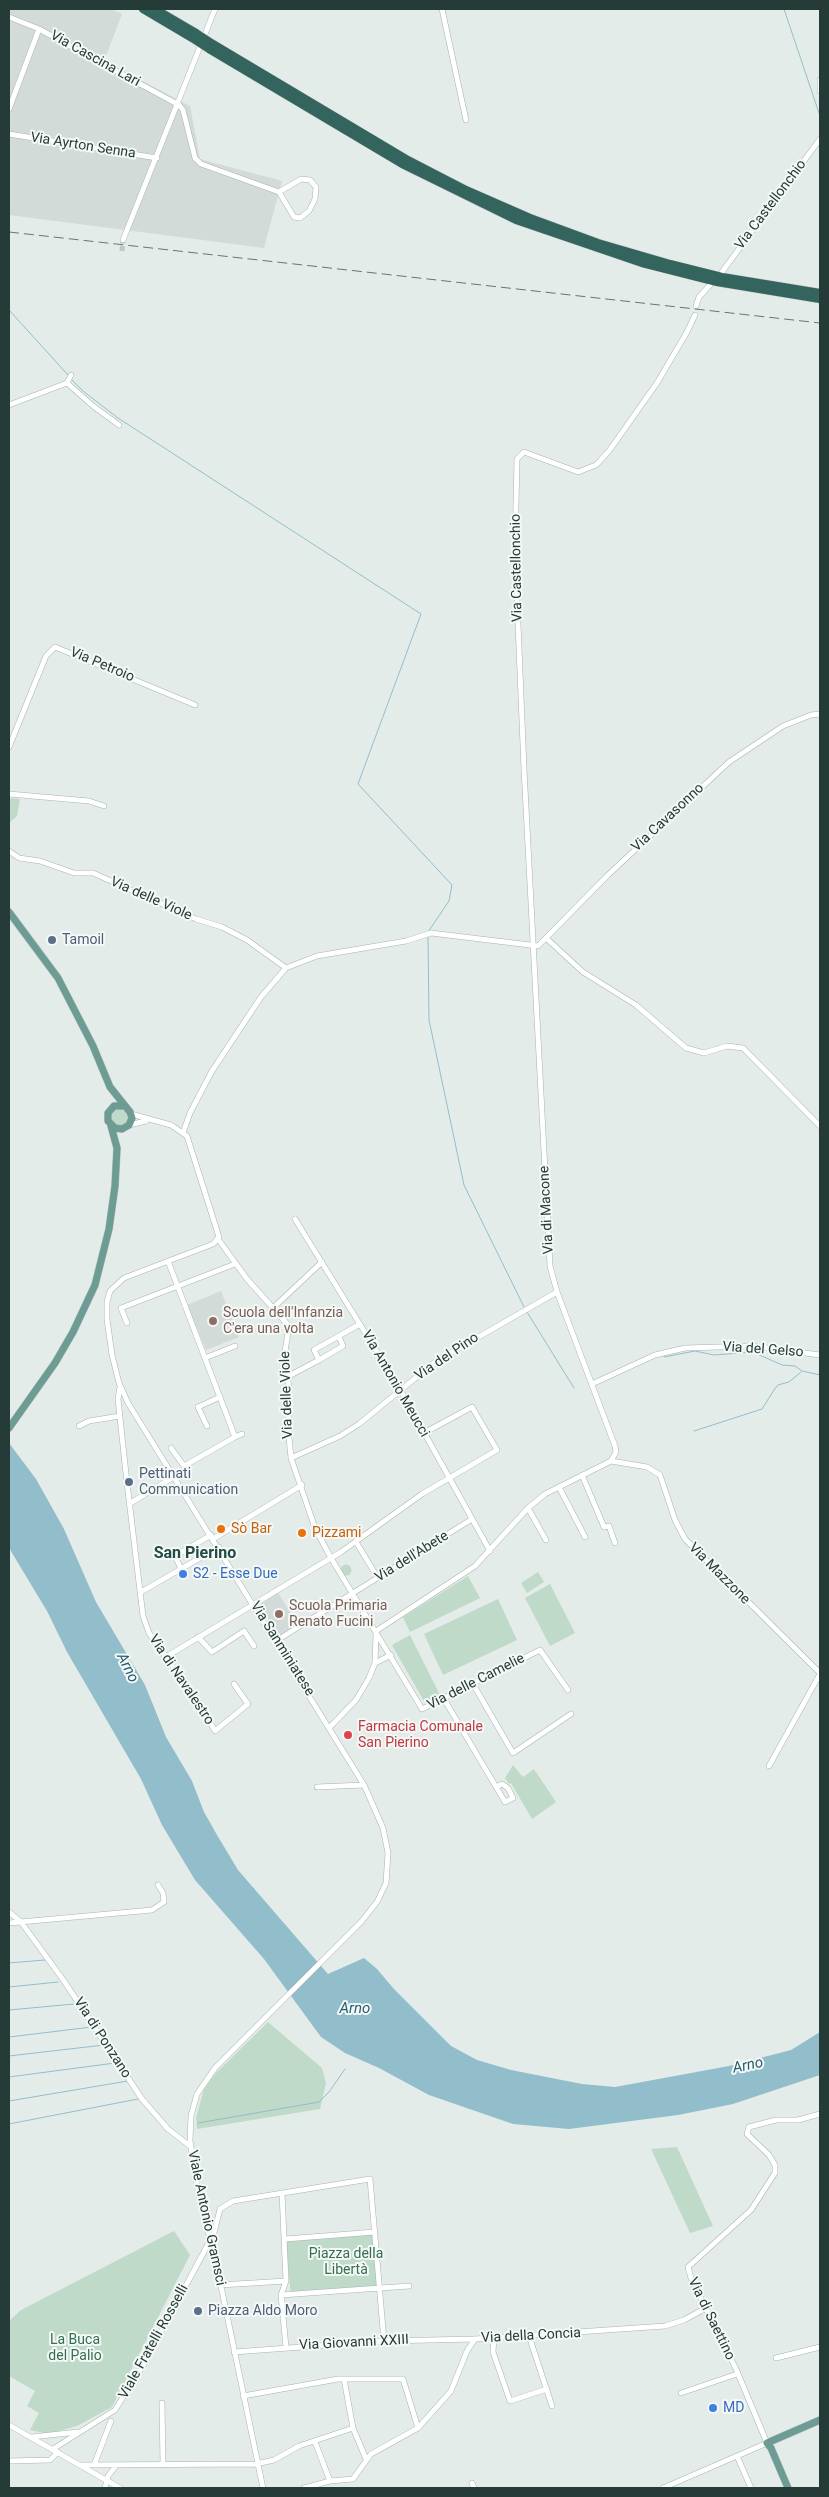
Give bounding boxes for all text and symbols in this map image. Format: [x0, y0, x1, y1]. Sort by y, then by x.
street label: Via Cascina Lari [47, 27, 143, 91]
street label: Via Ayrton Senna [29, 129, 137, 163]
street label: Via Castellonchio [732, 157, 810, 253]
street label: Via Castellonchio [508, 514, 526, 622]
street label: Via Petroio [67, 644, 137, 686]
street label: Via Cavasonno [628, 780, 708, 856]
street label: Via delle Viole [108, 874, 194, 924]
place label: Tamoil [62, 932, 104, 948]
marker: Tamoil [46, 934, 58, 946]
street label: Via di Macone [536, 1165, 558, 1255]
place label: Scuola dell'Infanzia C'era una volta [223, 1305, 343, 1338]
marker: Scuola dell'Infanzia C'era una volta [207, 1315, 219, 1327]
street label: Via Antonio Meucci [358, 1328, 432, 1440]
street label: Via del Pino [412, 1329, 482, 1385]
street label: Via del Gelso [722, 1339, 804, 1361]
street label: Via delle Viole [277, 1351, 297, 1439]
place label: Pettinati Communication [139, 1466, 238, 1498]
marker: Pettinati Communication [123, 1476, 135, 1488]
place label: Sò Bar [231, 1521, 272, 1537]
marker: Sò Bar [215, 1523, 227, 1535]
place label: Pizzami [312, 1525, 361, 1541]
marker: Pizzami [296, 1527, 308, 1539]
street label: Via dell'Abete [372, 1528, 452, 1586]
street label: Via Mazzone [685, 1540, 753, 1608]
district label: San Pierino [154, 1544, 236, 1564]
place label: S2 - Esse Due [193, 1566, 278, 1582]
marker: S2 - Esse Due [177, 1568, 189, 1580]
place label: Scuola Primaria Renato Fucini [289, 1598, 387, 1630]
street label: Via Sanminiatese [246, 1599, 318, 1699]
marker: Scuola Primaria Renato Fucini [273, 1608, 285, 1620]
street label: Via di Navalestro [145, 1632, 217, 1728]
water label: Arno [112, 1650, 142, 1686]
street label: Via delle Camelie [424, 1650, 528, 1714]
place label: Farmacia Comunale San Pierino [358, 1719, 483, 1751]
marker: Farmacia Comunale San Pierino [342, 1729, 354, 1741]
street label: Via di Ponzano [70, 1994, 134, 2082]
water label: Arno [340, 2000, 370, 2018]
water label: Arno [731, 2054, 765, 2078]
street label: Viale Antonio Gramsci [183, 2149, 229, 2287]
park label: Piazza della Libertà [309, 2246, 383, 2278]
street label: Via di Saettino [684, 2275, 738, 2363]
street label: Viale Fratelli Rosselli [116, 2282, 192, 2402]
place label: Piazza Aldo Moro [208, 2303, 318, 2319]
marker: Piazza Aldo Moro [192, 2305, 204, 2317]
street label: Via della Concia [481, 2325, 581, 2347]
park label: La Buca del Palio [48, 2332, 102, 2364]
street label: Via Giovanni XXIII [299, 2332, 409, 2354]
place label: MD [723, 2400, 744, 2416]
marker: MD [707, 2402, 719, 2414]

